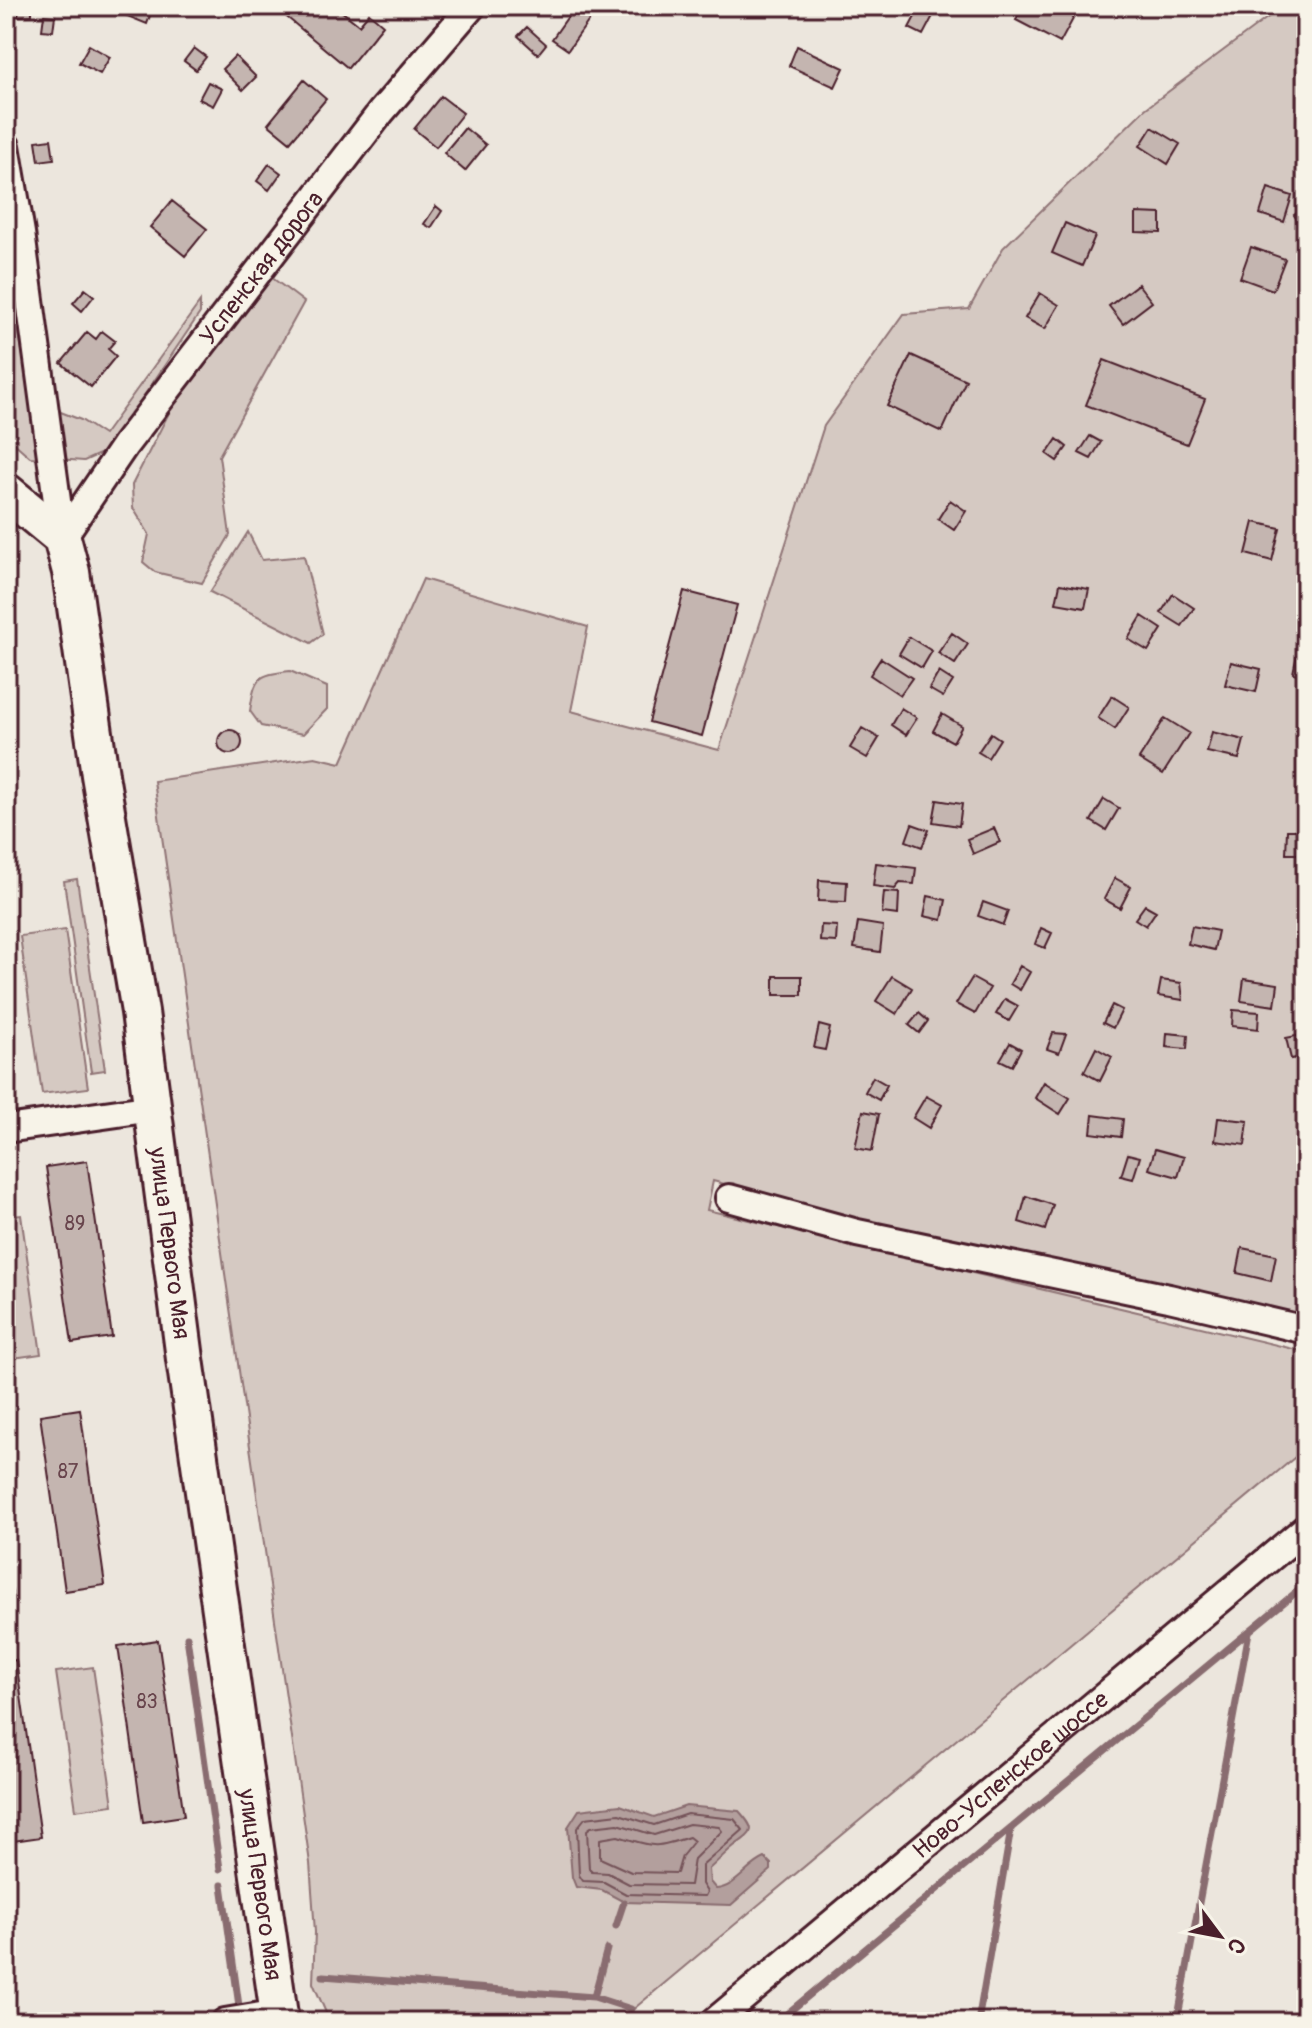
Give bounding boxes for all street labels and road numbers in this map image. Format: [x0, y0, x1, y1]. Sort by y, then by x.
street label: Успенская дорога [194, 185, 330, 350]
street label: улица Первого Мая [143, 1144, 196, 1341]
street label: Ново-Успенское шоссе [907, 1685, 1115, 1865]
street label: улица Первого Мая [232, 1786, 288, 1982]

